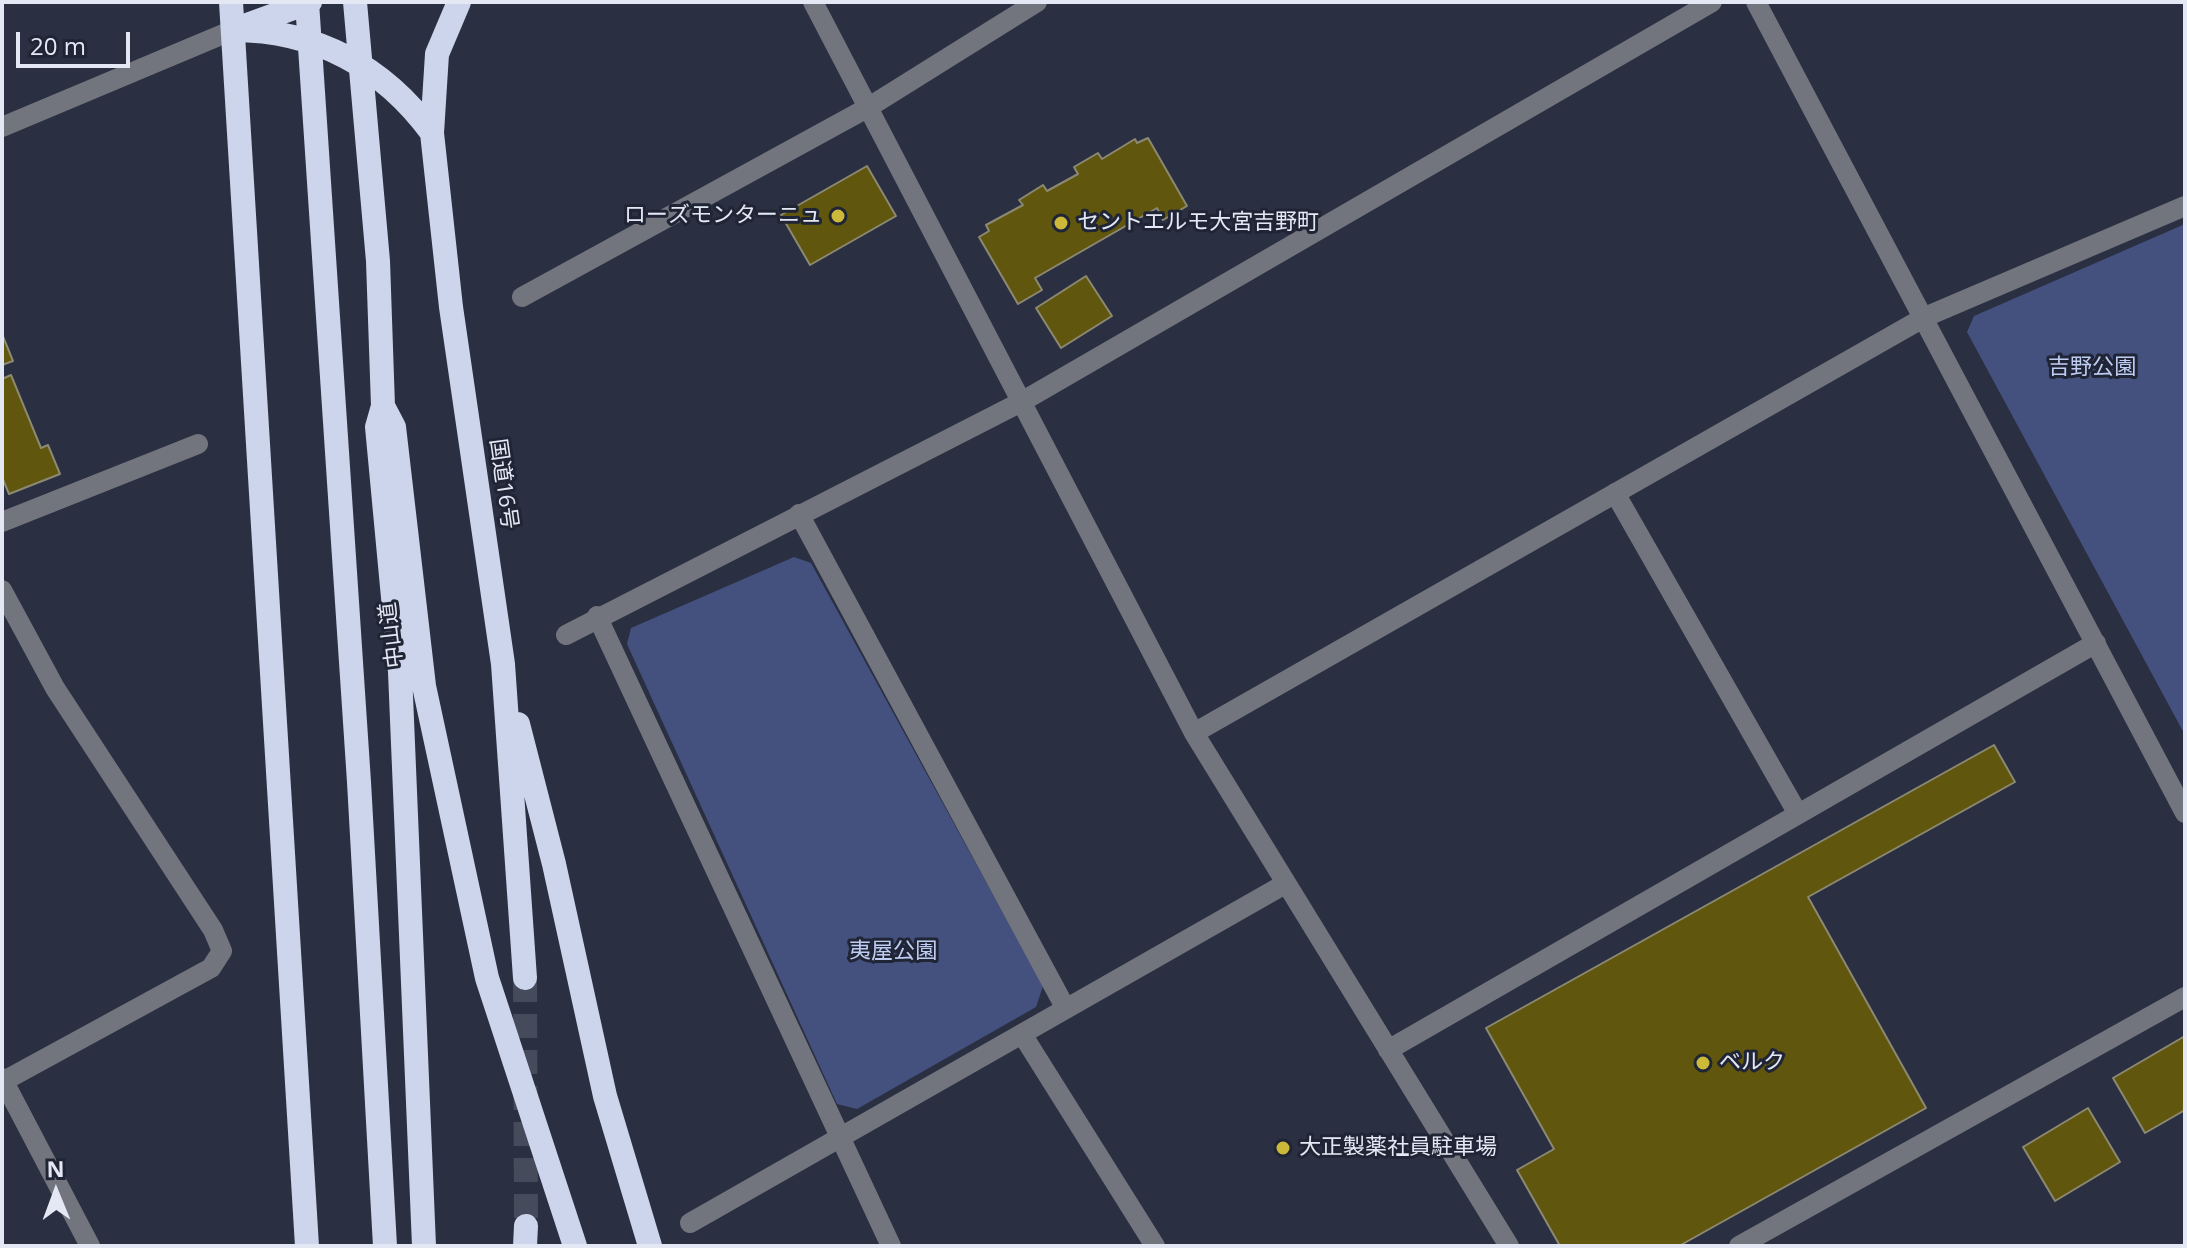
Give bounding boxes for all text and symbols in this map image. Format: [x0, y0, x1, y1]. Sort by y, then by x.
scale bar [20, 16, 134, 66]
text: 20 m [30, 29, 86, 62]
place label: ローズモンターニュ [624, 203, 822, 229]
marker: ローズモンターニュ [829, 207, 847, 225]
place label: セントエルモ大宮吉野町 [1077, 210, 1319, 236]
marker: セントエルモ大宮吉野町 [1052, 214, 1070, 232]
park label: 吉野公園 [2048, 355, 2136, 381]
street label: 国道16号 [484, 437, 522, 531]
street label: 中山道 [375, 601, 409, 669]
park label: 夷屋公園 [849, 939, 937, 965]
place label: ベルク [1719, 1050, 1785, 1076]
marker: ベルク [1694, 1054, 1712, 1072]
place label: 大正製薬社員駐車場 [1299, 1135, 1497, 1161]
marker: 大正製薬社員駐車場 [1274, 1139, 1292, 1157]
north arrow [16, 1152, 96, 1232]
text: N [46, 1153, 65, 1183]

